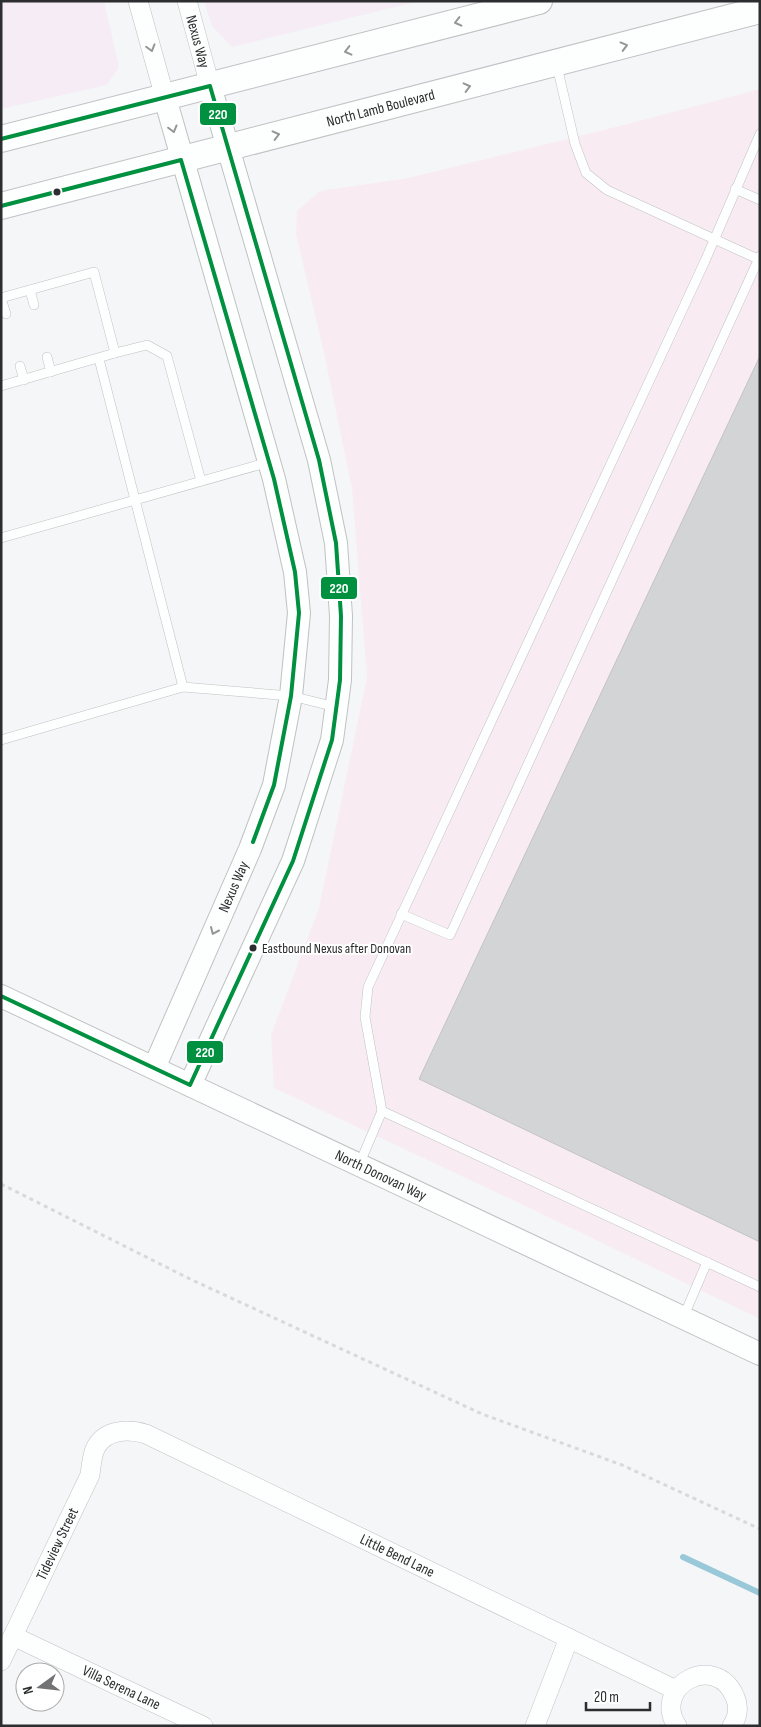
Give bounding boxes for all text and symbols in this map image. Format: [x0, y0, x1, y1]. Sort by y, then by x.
street label: Nexus Way [182, 13, 214, 70]
one-way arrow [455, 17, 463, 27]
one-way arrow [620, 41, 629, 52]
one-way arrow [145, 44, 155, 52]
one-way arrow [345, 45, 353, 55]
one-way arrow [462, 82, 470, 92]
street label: North Lamb Boulevard [324, 85, 437, 131]
line badge: 220 [199, 102, 237, 126]
text: 220 [209, 106, 228, 123]
one-way arrow [167, 124, 178, 133]
one-way arrow [271, 131, 279, 141]
unlabelled marker [52, 187, 62, 197]
line badge: 220 [320, 576, 358, 600]
text: 220 [330, 580, 349, 597]
street label: Nexus Way [214, 858, 253, 915]
one-way arrow [209, 926, 220, 935]
place label: Eastbound Nexus after Donovan [262, 940, 411, 957]
marker: Eastbound Nexus after Donovan [248, 943, 258, 953]
line badge: 220 [186, 1040, 224, 1064]
text: 220 [196, 1044, 215, 1061]
street label: North Donovan Way [332, 1145, 430, 1205]
street label: Tideview Street [32, 1504, 83, 1583]
street label: Little Bend Lane [357, 1529, 438, 1581]
street label: Villa Serena Lane [79, 1661, 164, 1714]
north arrow [15, 1662, 65, 1712]
scale bar [586, 1680, 650, 1712]
text: N [19, 1684, 37, 1696]
text: 20 m [594, 1688, 619, 1707]

